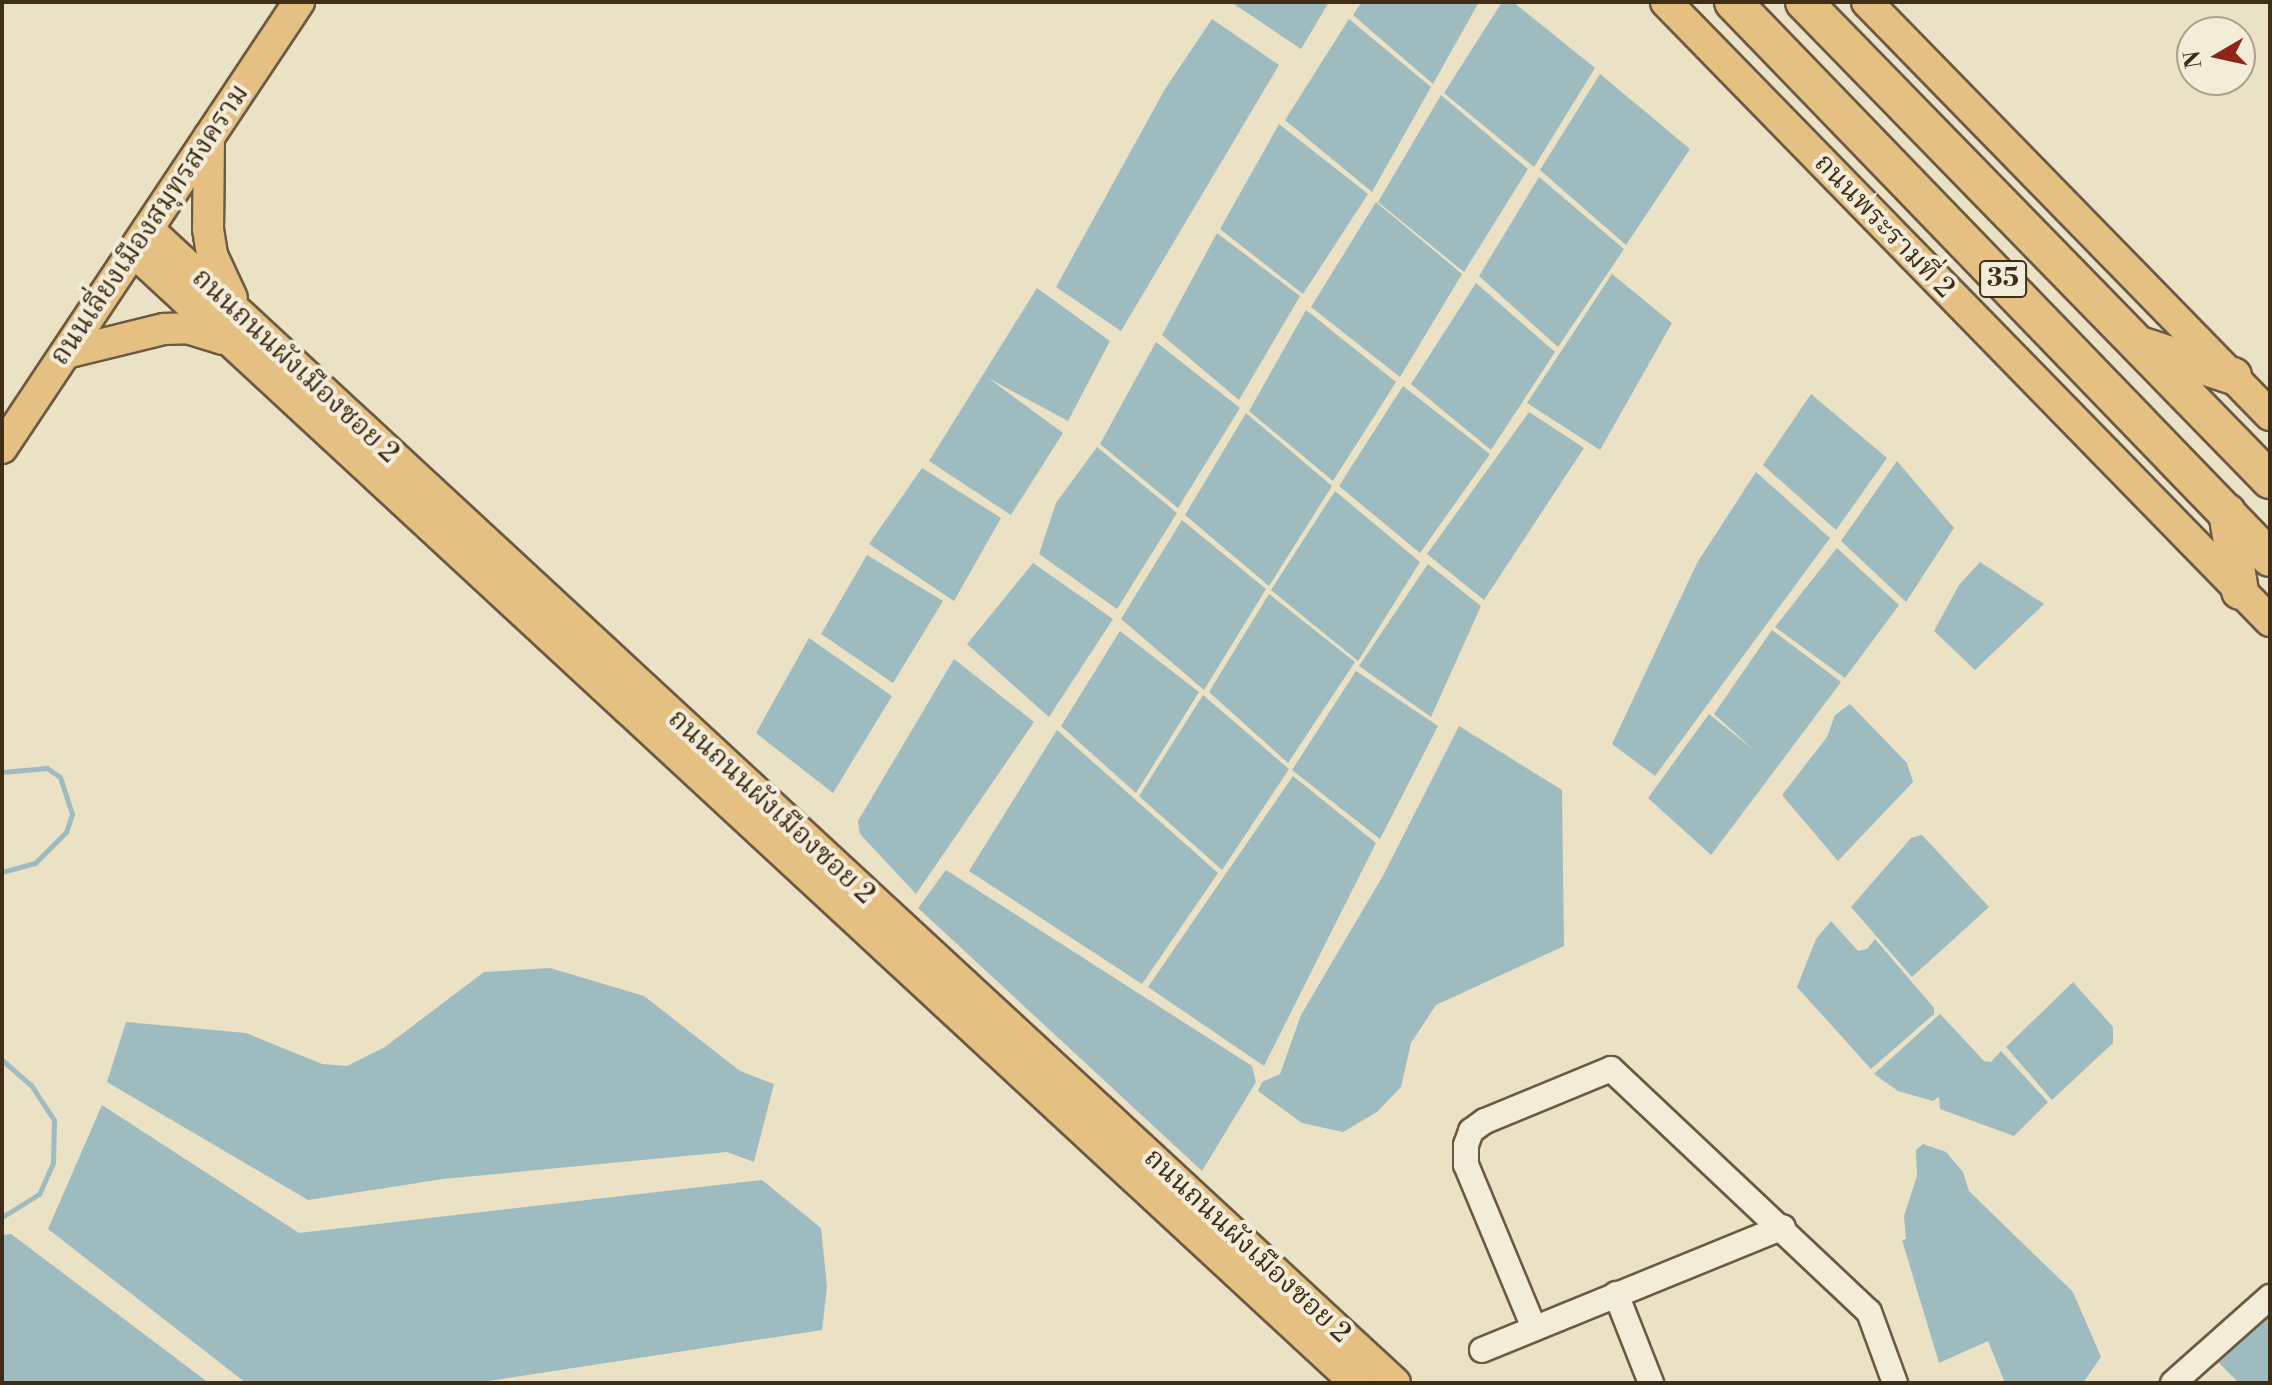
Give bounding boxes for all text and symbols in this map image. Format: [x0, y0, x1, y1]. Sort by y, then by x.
north arrow [2176, 16, 2256, 96]
text: N [2179, 49, 2208, 70]
street label: ถนนเลี่ยงเมืองสมุทรสงคราม [43, 78, 257, 372]
street label: ถนนพระรามที่ 2 [1807, 147, 1961, 305]
road number: 35 [1979, 257, 2027, 301]
street label: ถนนถนนผังเมืองซอย 2 [185, 261, 405, 471]
street label: ถนนถนนผังเมืองซอย 2 [661, 702, 881, 912]
street label: ถนนถนนผังเมืองซอย 2 [1137, 1141, 1357, 1351]

